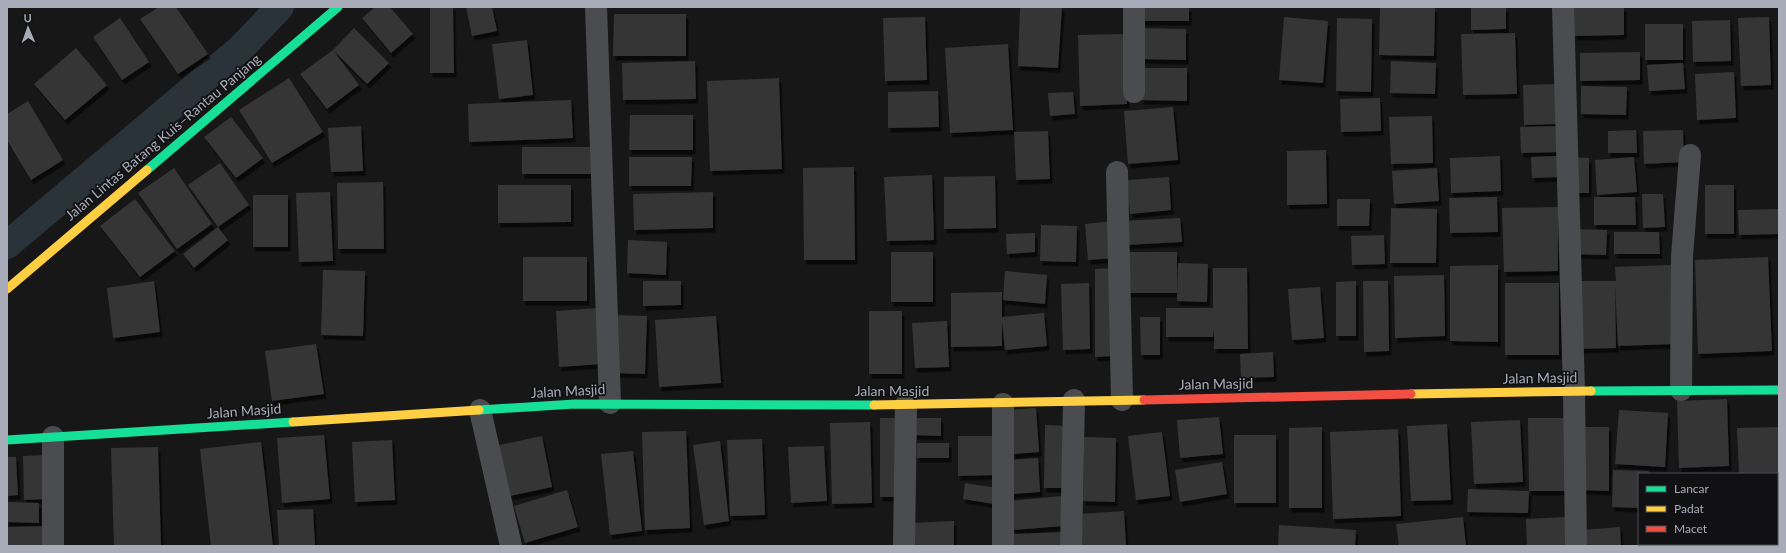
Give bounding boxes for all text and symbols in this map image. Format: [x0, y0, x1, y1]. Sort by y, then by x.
north arrow [8, 8, 48, 48]
text: U [23, 11, 32, 24]
street label: Jalan Lintas Batang Kuis–Rantau Panjang [61, 50, 264, 223]
street label: Jalan Masjid [1503, 368, 1577, 387]
street label: Jalan Masjid [1179, 374, 1253, 393]
street label: Jalan Masjid [530, 380, 606, 401]
street label: Jalan Masjid [855, 382, 929, 399]
street label: Jalan Masjid [206, 399, 282, 422]
legend [1638, 473, 1778, 545]
text: Lancar [1674, 481, 1710, 496]
text: Padat [1674, 501, 1705, 516]
text: Macet [1674, 521, 1708, 536]

